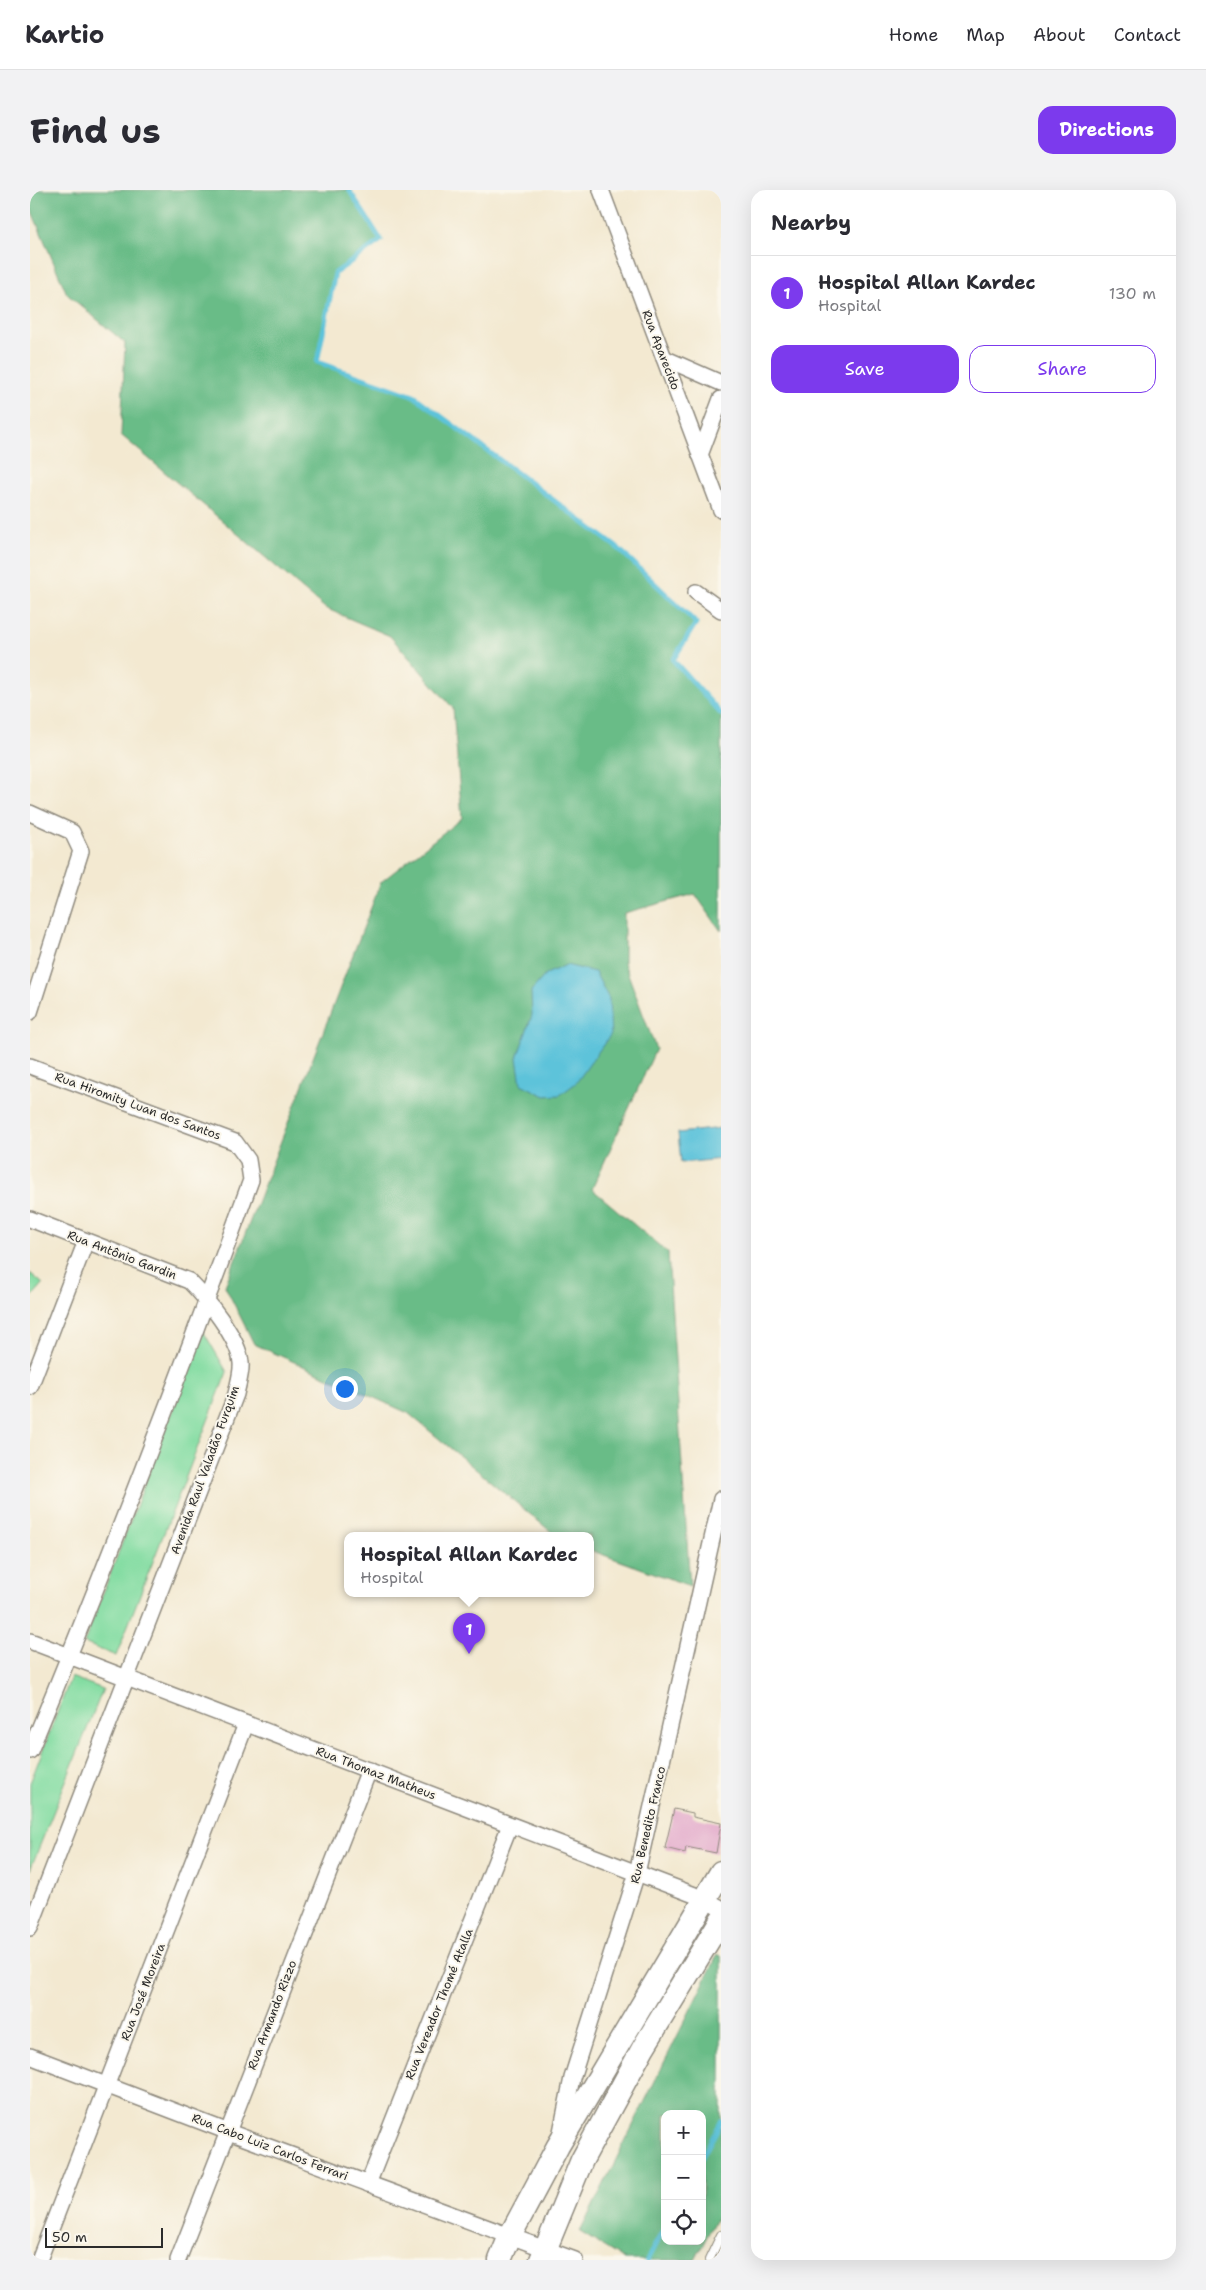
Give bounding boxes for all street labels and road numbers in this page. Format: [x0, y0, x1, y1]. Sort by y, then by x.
street label: Rua Aparecido [638, 308, 684, 392]
street label: Rua Hiromity Luan dos Santos [53, 1068, 223, 1144]
street label: Rua Antônio Gardin [65, 1227, 179, 1283]
street label: Avenida Raul Valadão Furquim [167, 1383, 243, 1557]
street label: Rua Thomaz Matheus [314, 1743, 438, 1803]
street label: Rua Benedito Franco [627, 1765, 669, 1885]
street label: Rua Vereador Thomé Atalla [401, 1926, 477, 2082]
street label: Rua José Moreira [117, 1941, 169, 2043]
street label: Rua Armando Rizzo [244, 1958, 300, 2072]
street label: Rua Cabo Luiz Carlos Ferrari [190, 2110, 350, 2184]

